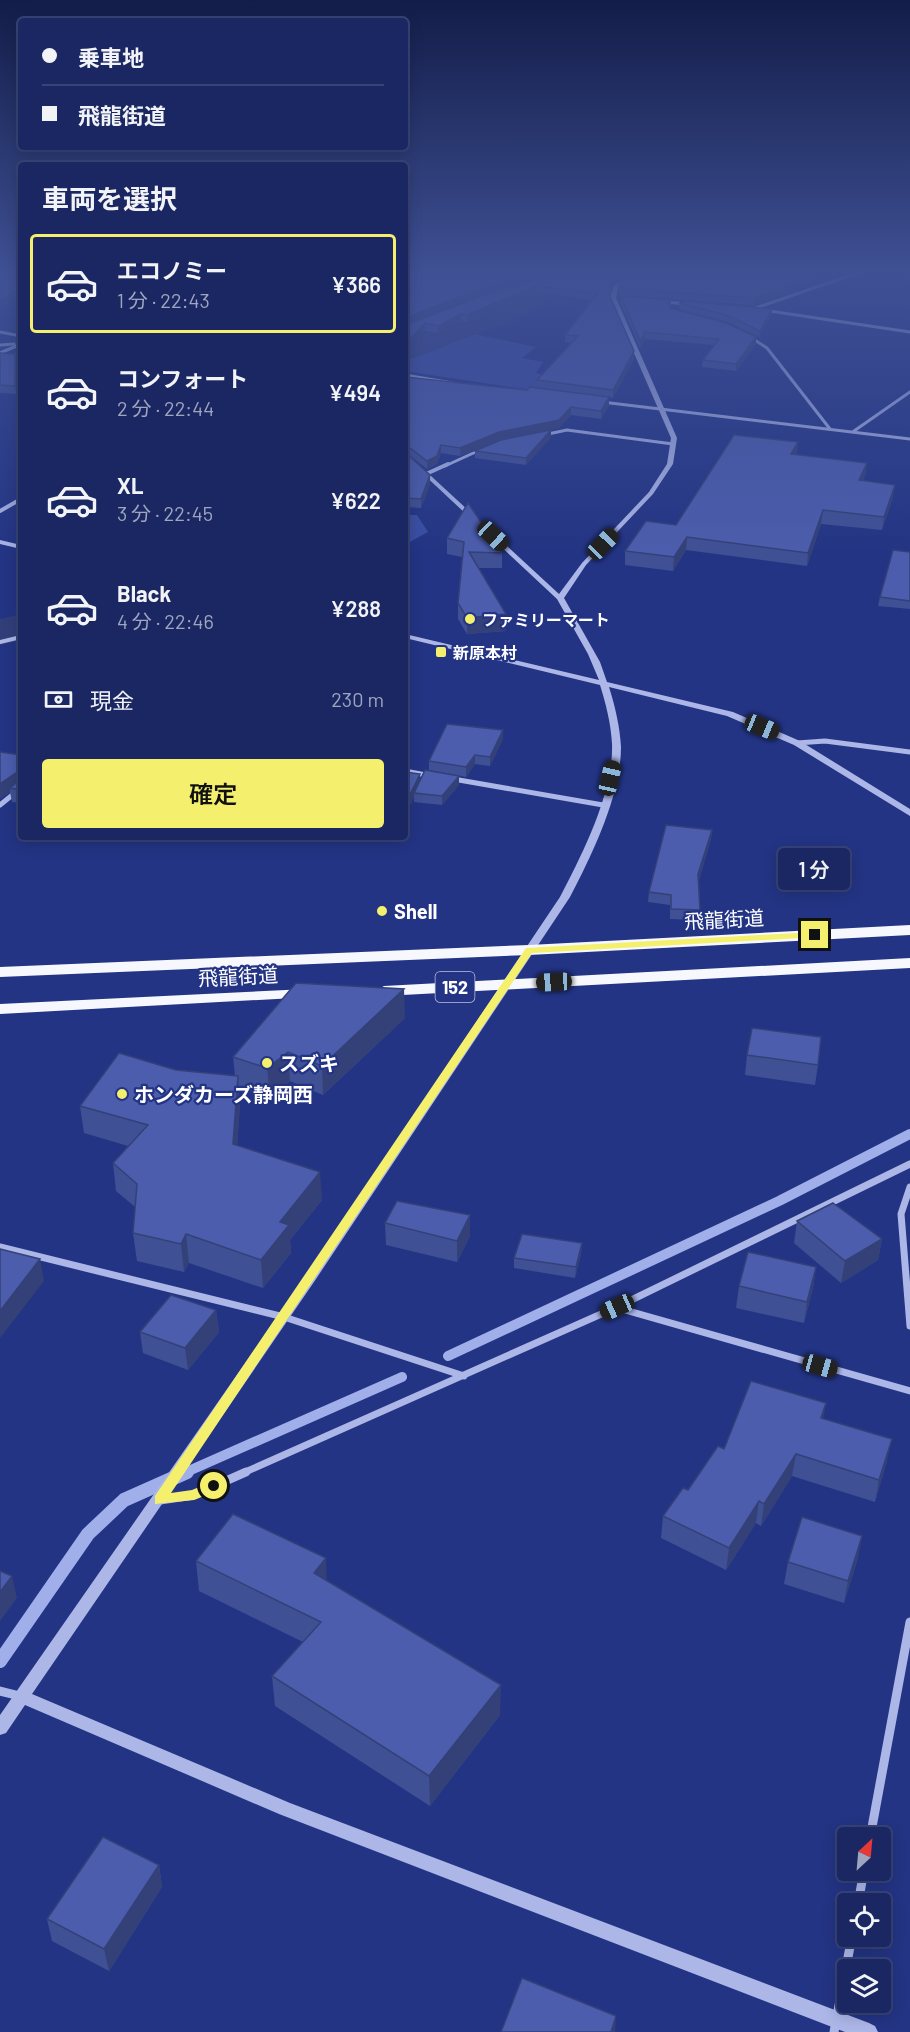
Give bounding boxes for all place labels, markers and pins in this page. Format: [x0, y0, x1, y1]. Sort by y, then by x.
place label: ファミリーマート [482, 610, 610, 629]
marker: ファミリーマート [463, 612, 477, 626]
place label: 新原本村 [453, 643, 517, 662]
marker: 新原本村 [434, 645, 448, 659]
place label: Shell [394, 899, 437, 923]
marker: Shell [375, 904, 389, 918]
place label: スズキ [279, 1051, 339, 1075]
marker: スズキ [260, 1056, 274, 1070]
place label: ホンダカーズ静岡西 [134, 1082, 313, 1106]
marker: ホンダカーズ静岡西 [115, 1087, 129, 1101]

